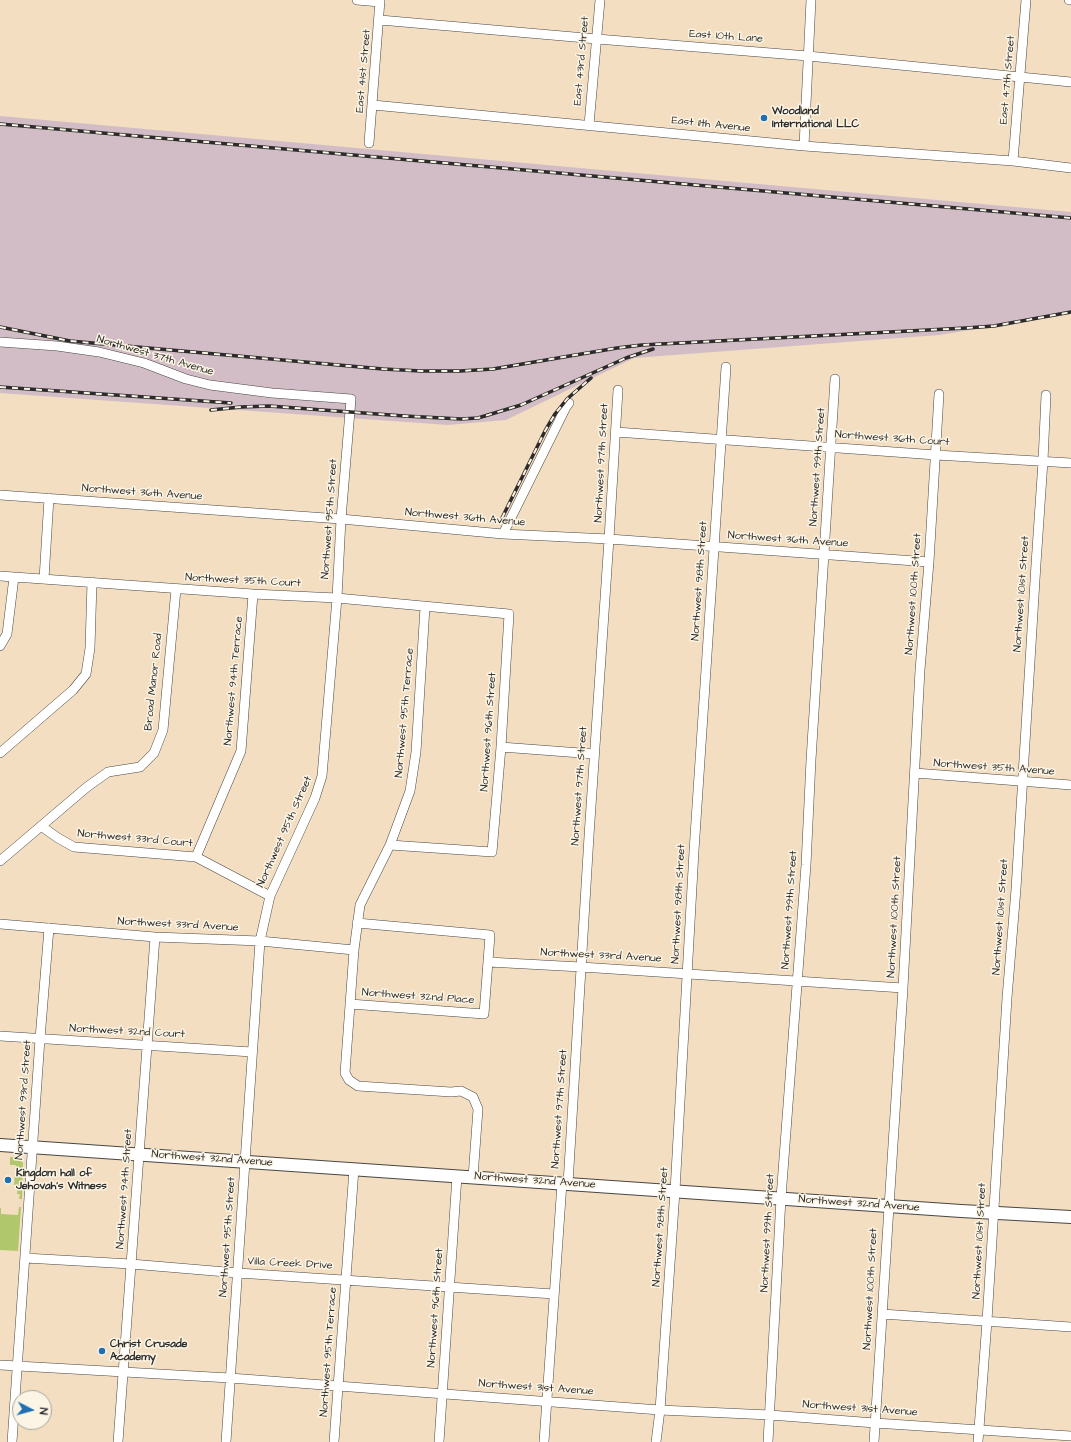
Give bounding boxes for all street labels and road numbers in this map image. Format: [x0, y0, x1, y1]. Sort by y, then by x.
street label: East 43rd Street [572, 16, 592, 106]
street label: East 10th Lane [689, 28, 763, 46]
street label: East 41st Street [354, 29, 374, 113]
street label: East 47th Street [998, 35, 1018, 125]
street label: East 11th Avenue [671, 114, 751, 136]
street label: Northwest 37th Avenue [95, 333, 215, 379]
street label: Northwest 97th Street [592, 403, 612, 523]
street label: Northwest 99th Street [807, 407, 829, 527]
street label: Northwest 36th Court [834, 428, 950, 450]
street label: Northwest 95th Street [319, 458, 341, 580]
street label: Northwest 36th Avenue [81, 482, 203, 504]
street label: Northwest 36th Avenue [404, 506, 526, 530]
street label: Northwest 98th Street [689, 521, 711, 641]
street label: Northwest 36th Avenue [727, 529, 849, 551]
street label: Northwest 100th Street [903, 533, 925, 655]
street label: Northwest 101st Street [1011, 536, 1033, 652]
street label: Northwest 35th Court [185, 571, 301, 591]
street label: Northwest 94th Terrace [222, 616, 246, 746]
street label: Broad Manor Road [142, 633, 166, 731]
street label: Northwest 95th Terrace [393, 648, 417, 778]
street label: Northwest 96th Street [478, 672, 500, 792]
street label: Northwest 97th Street [569, 726, 591, 846]
street label: Northwest 35th Avenue [933, 757, 1055, 779]
street label: Northwest 95th Street [254, 774, 316, 890]
street label: Northwest 33rd Court [77, 827, 193, 851]
street label: Northwest 98th Street [669, 844, 689, 964]
street label: Northwest 99th Street [779, 850, 801, 970]
street label: Northwest 100th Street [885, 856, 905, 978]
street label: Northwest 101st Street [990, 859, 1012, 975]
street label: Northwest 33rd Avenue [117, 915, 239, 935]
street label: Northwest 33rd Avenue [540, 946, 662, 966]
street label: Northwest 32nd Place [361, 986, 475, 1008]
street label: Northwest 32nd Court [69, 1022, 185, 1042]
street label: Northwest 93rd Street [13, 1040, 35, 1160]
street label: Northwest 97th Street [549, 1049, 571, 1169]
street label: Northwest 94th Street [114, 1129, 136, 1249]
street label: Northwest 32nd Avenue [151, 1148, 273, 1170]
street label: Northwest 98th Street [650, 1167, 672, 1287]
street label: Northwest 32nd Avenue [474, 1170, 596, 1192]
street label: Northwest 99th Street [758, 1173, 778, 1293]
street label: Northwest 95th Street [217, 1176, 239, 1298]
street label: Northwest 101st Street [970, 1183, 990, 1299]
street label: Northwest 32nd Avenue [798, 1193, 920, 1215]
street label: Northwest 100th Street [861, 1228, 881, 1350]
street label: Northwest 96th Street [425, 1248, 447, 1368]
street label: Villa Creek Drive [247, 1255, 333, 1273]
street label: Northwest 95th Terrace [318, 1287, 340, 1417]
street label: Northwest 31st Avenue [478, 1377, 594, 1399]
street label: Northwest 31st Avenue [802, 1398, 918, 1420]

